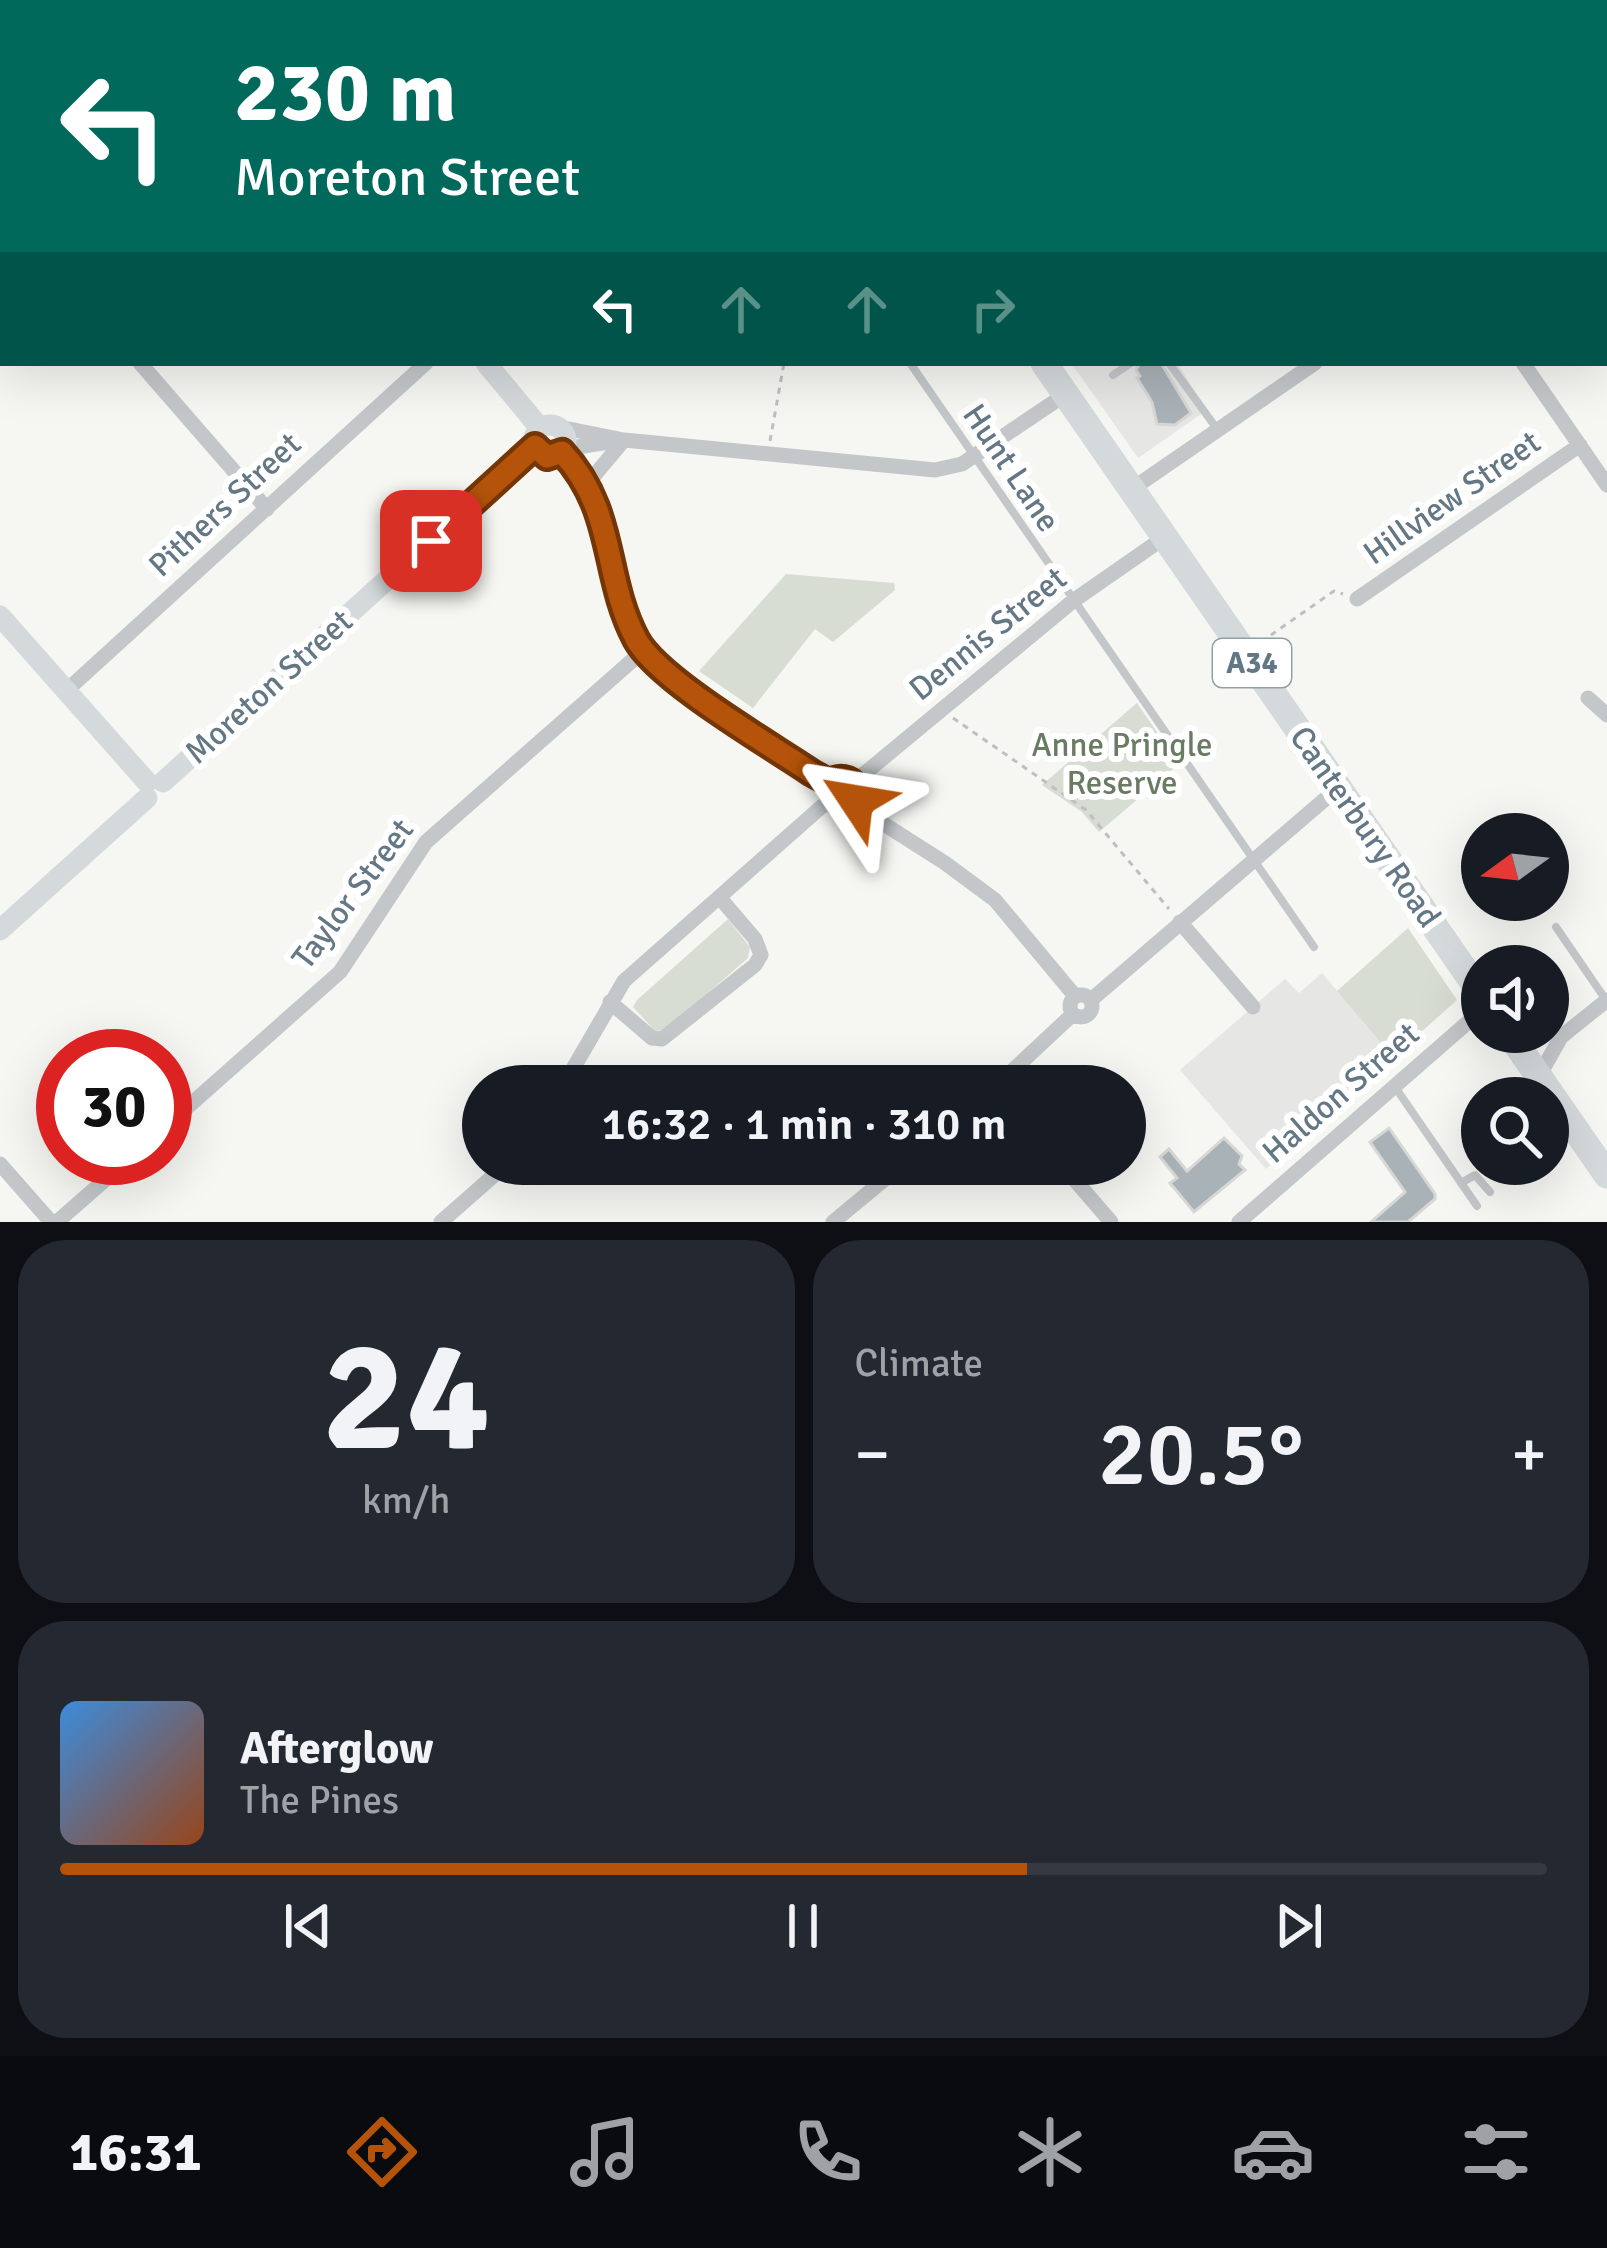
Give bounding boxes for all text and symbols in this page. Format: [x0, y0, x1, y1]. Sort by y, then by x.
text: 230 m [234, 41, 456, 145]
icon: left [36, 48, 192, 204]
text: Moreton Street [234, 144, 580, 211]
icon: left [582, 276, 648, 342]
icon: ahead [708, 276, 774, 342]
icon: ahead [834, 276, 900, 342]
icon: right [960, 276, 1026, 342]
street label: Hunt Lane [953, 396, 1069, 540]
street label: Hillview Street [1356, 422, 1548, 574]
street label: Pithers Street [140, 424, 310, 586]
pin [380, 490, 482, 592]
icon: arrive [398, 508, 464, 574]
street label: Dennis Street [901, 558, 1075, 710]
street label: Moreton Street [177, 601, 361, 773]
road number: A34 [1213, 639, 1291, 687]
street label: Canterbury Road [1280, 719, 1450, 935]
park label: Anne Pringle Reserve [1031, 725, 1213, 804]
position arrow [793, 738, 919, 864]
street label: Taylor Street [283, 811, 423, 977]
north arrow [1461, 813, 1569, 921]
map controls [1461, 813, 1569, 1185]
button: sound [1461, 945, 1569, 1053]
street label: Haldon Street [1254, 1014, 1428, 1172]
speed limit sign: 30 [36, 1029, 192, 1185]
button: search [1461, 1077, 1569, 1185]
text: 16:32 · 1 min · 310 m [602, 1097, 1006, 1152]
text: 24 [322, 1301, 490, 1494]
text: Climate [855, 1339, 983, 1387]
text: 20.5° [1098, 1399, 1303, 1510]
text: − [855, 1414, 890, 1495]
text: + [1511, 1414, 1547, 1495]
text: km/h [362, 1476, 450, 1524]
text: Afterglow [240, 1721, 433, 1776]
text: The Pines [240, 1776, 399, 1824]
icon: previous [275, 1893, 341, 1959]
icon: pause [770, 1893, 836, 1959]
icon: next [1266, 1893, 1332, 1959]
icon: directions [340, 2110, 424, 2194]
icon: music [563, 2110, 647, 2194]
icon: phone [786, 2110, 870, 2194]
icon: climate [1008, 2110, 1092, 2194]
icon: car [1231, 2110, 1315, 2194]
icon: filters [1454, 2110, 1538, 2194]
text: 16:31 [69, 2119, 202, 2186]

